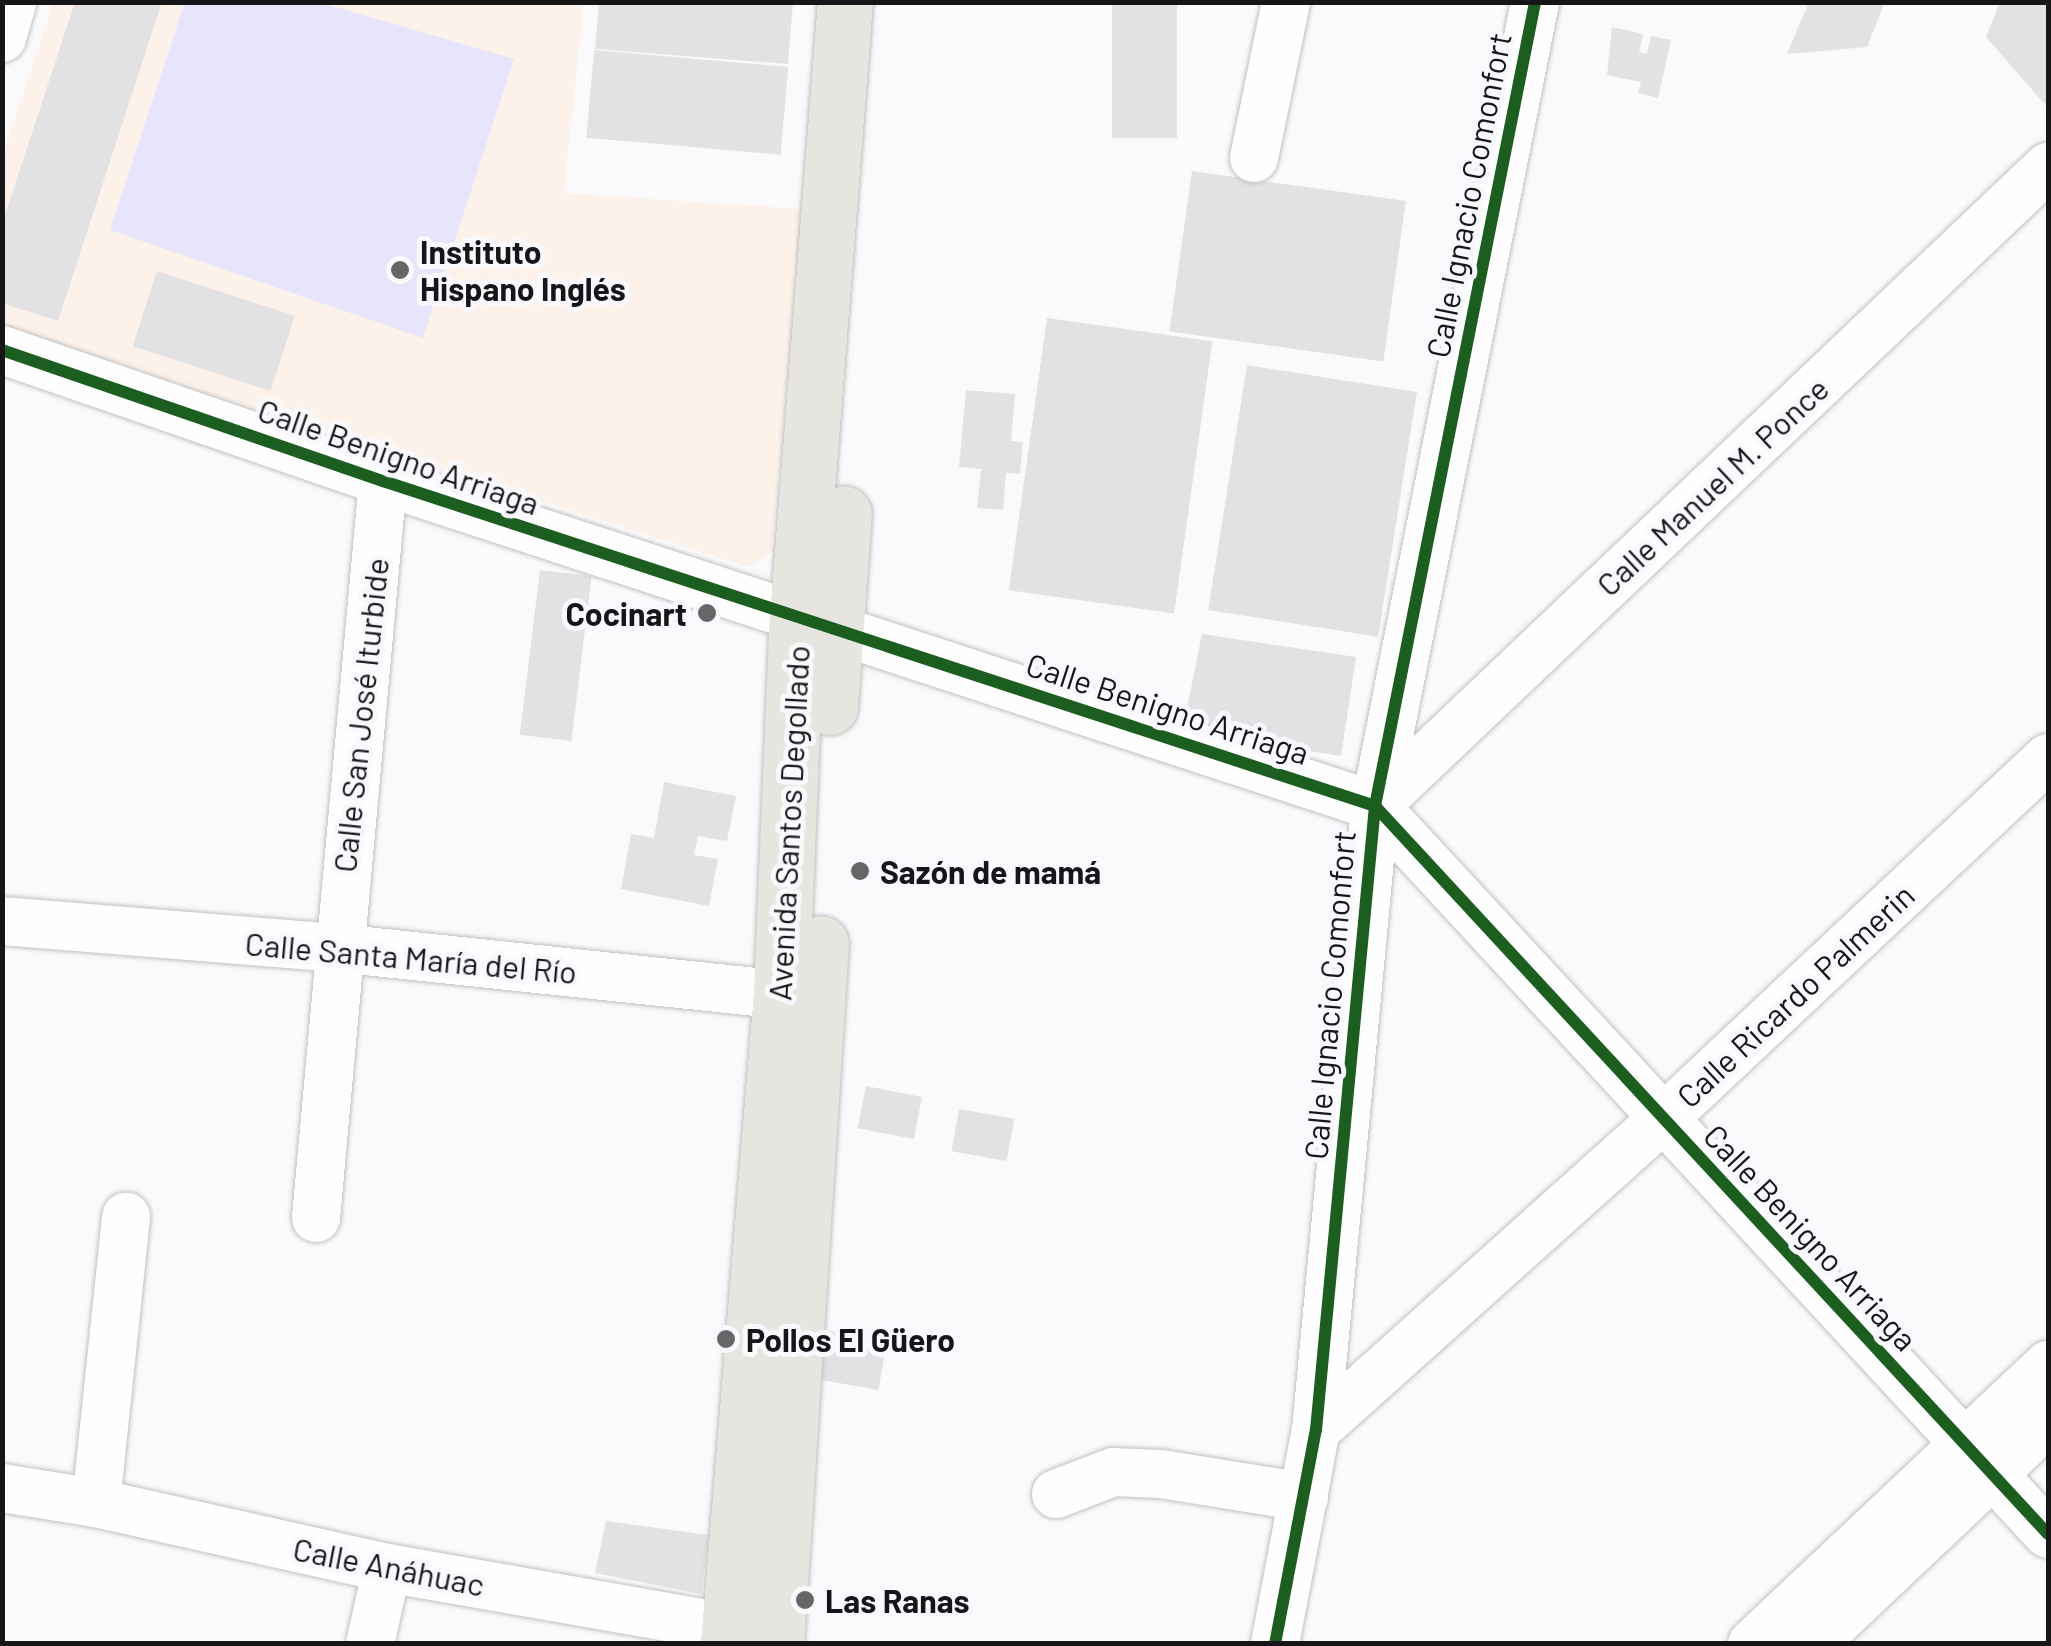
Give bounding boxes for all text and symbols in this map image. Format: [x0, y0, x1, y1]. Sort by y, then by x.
street label: Calle Ignacio Comonfort [1418, 29, 1518, 361]
place label: Instituto Hispano Inglés [420, 233, 626, 308]
marker: Instituto Hispano Inglés [389, 259, 411, 281]
street label: Calle Manuel M. Ponce [1588, 369, 1836, 603]
street label: Calle Benigno Arriaga [253, 390, 545, 522]
street label: Calle San José Iturbide [324, 556, 396, 874]
place label: Cocinart [565, 594, 687, 632]
marker: Cocinart [696, 602, 718, 624]
street label: Avenida Santos Degollado [760, 644, 816, 1002]
street label: Calle Benigno Arriaga [1022, 644, 1314, 772]
street label: Calle Ignacio Comonfort [1295, 829, 1363, 1161]
place label: Sazón de mamá [880, 852, 1101, 890]
marker: Sazón de mamá [849, 860, 871, 882]
street label: Calle Ricardo Palmerin [1668, 875, 1922, 1115]
street label: Calle Santa María del Río [244, 923, 578, 991]
street label: Calle Benigno Arriaga [1696, 1116, 1926, 1358]
place label: Pollos El Güero [746, 1320, 955, 1358]
marker: Pollos El Güero [715, 1328, 737, 1350]
street label: Calle Anáhuac [290, 1529, 488, 1603]
place label: Las Ranas [825, 1581, 970, 1619]
marker: Las Ranas [794, 1589, 816, 1611]

